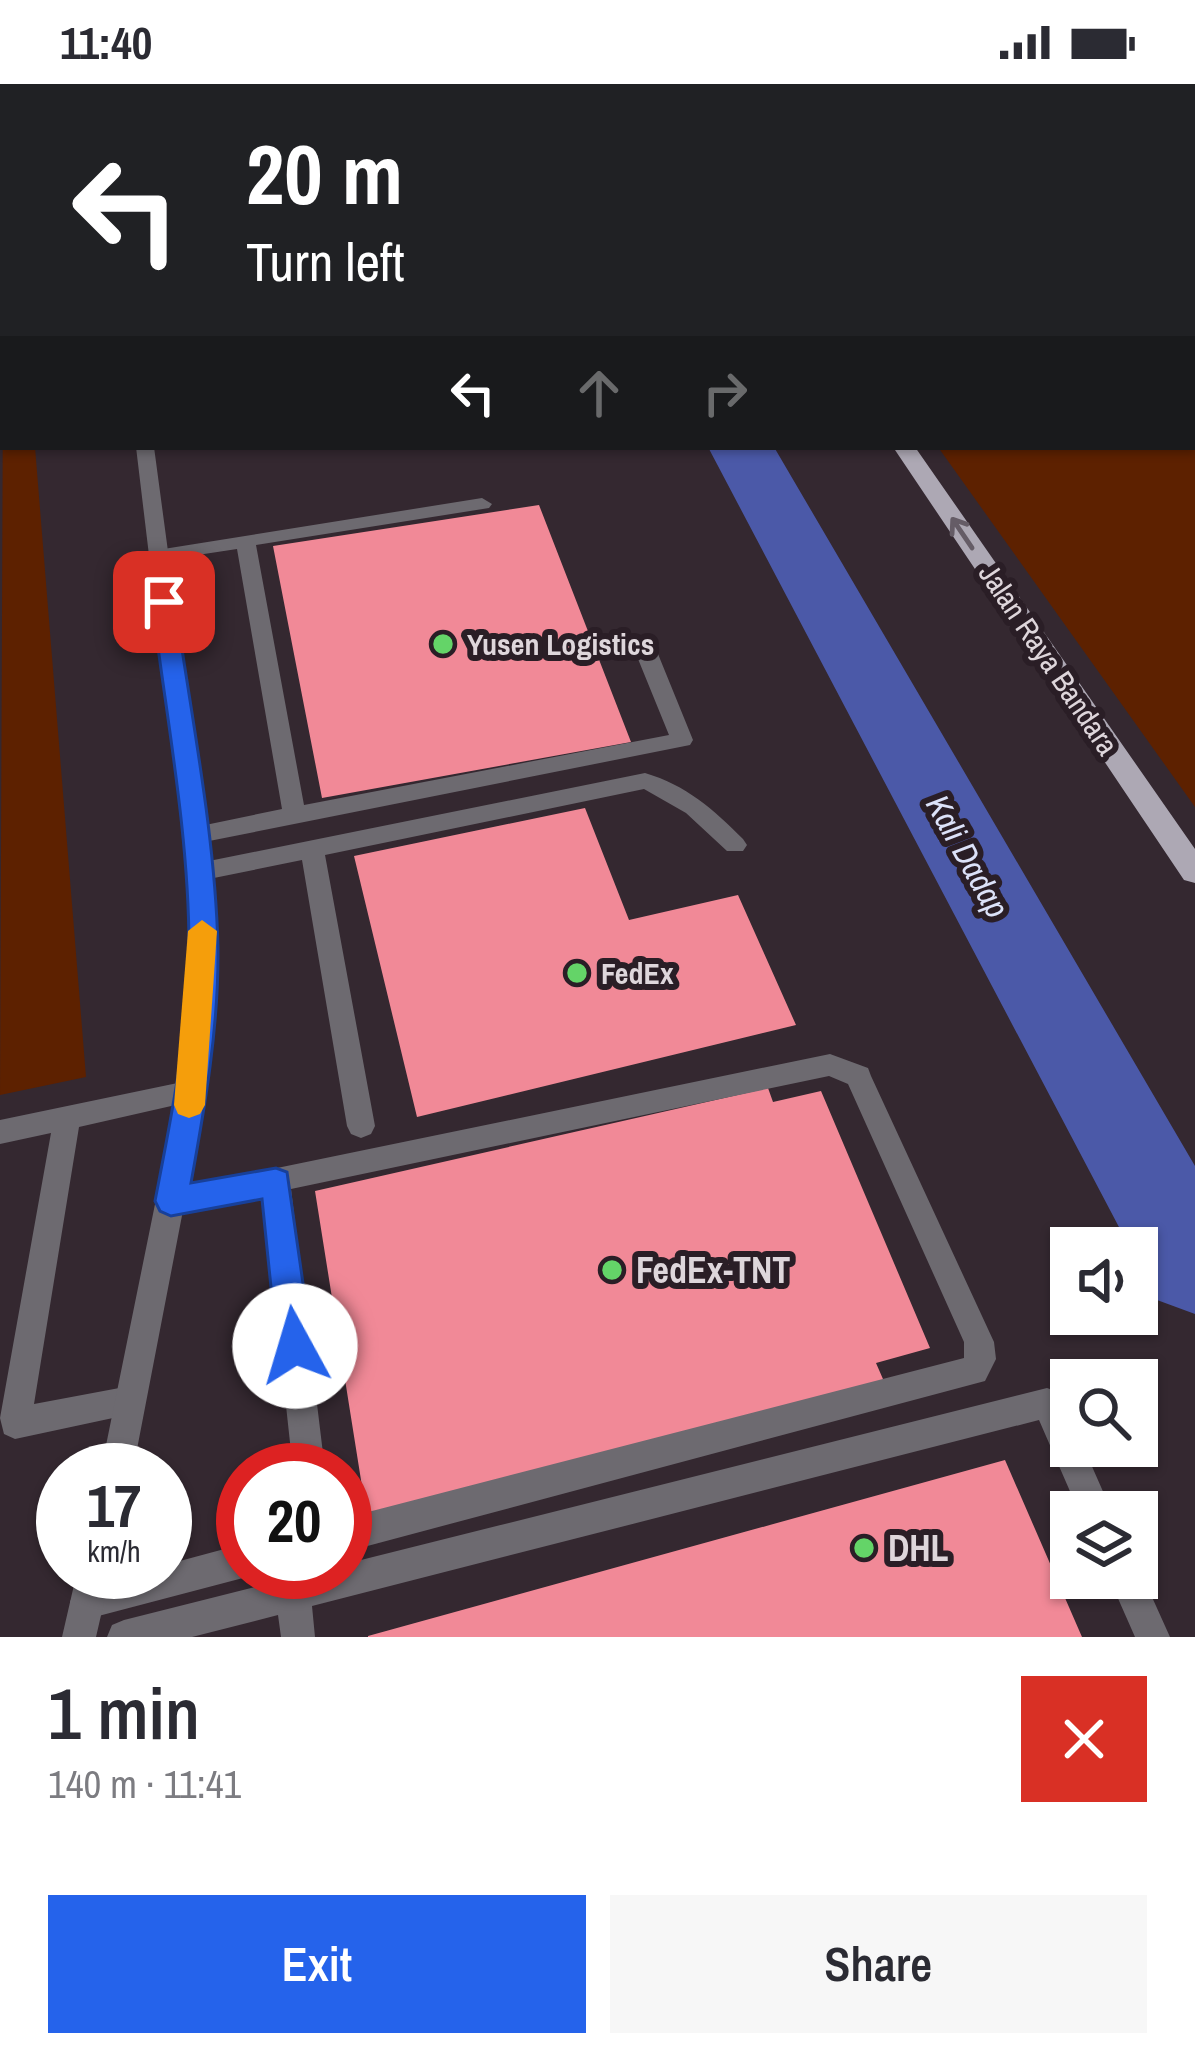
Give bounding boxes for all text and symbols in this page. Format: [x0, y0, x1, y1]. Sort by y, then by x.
text: 11:40 [60, 12, 152, 73]
text: 20 m [246, 117, 403, 230]
icon: left [48, 132, 204, 288]
text: Turn left [246, 225, 405, 298]
icon: left [440, 360, 506, 426]
icon: ahead [566, 360, 632, 426]
icon: right [692, 360, 758, 426]
one-way arrow [950, 516, 975, 550]
pin [113, 551, 215, 653]
street label: Jalan Raya Bandara [970, 555, 1128, 763]
icon: arrive [131, 569, 197, 635]
place label: Yusen Logistics [467, 624, 654, 664]
marker: Yusen Logistics [430, 631, 456, 657]
water label: Kali Dadap [916, 787, 1020, 925]
place label: FedEx [601, 953, 674, 993]
marker: FedEx [564, 960, 590, 986]
map controls [1050, 1227, 1158, 1599]
button: sound [1050, 1227, 1158, 1335]
place label: FedEx-TNT [636, 1246, 790, 1294]
marker: FedEx-TNT [599, 1257, 625, 1283]
position arrow [232, 1283, 358, 1409]
button: search [1050, 1359, 1158, 1467]
speed limit sign: 20 [216, 1443, 372, 1599]
text: 17 [87, 1465, 141, 1546]
button: layers [1050, 1491, 1158, 1599]
place label: DHL [888, 1524, 949, 1572]
text: km/h [87, 1531, 141, 1571]
marker: DHL [851, 1535, 877, 1561]
text: 1 min [48, 1664, 200, 1761]
button: close [1021, 1676, 1147, 1802]
text: 140 m · 11:41 [48, 1758, 241, 1810]
button: Exit [48, 1895, 586, 2033]
button: Share [610, 1895, 1147, 2033]

